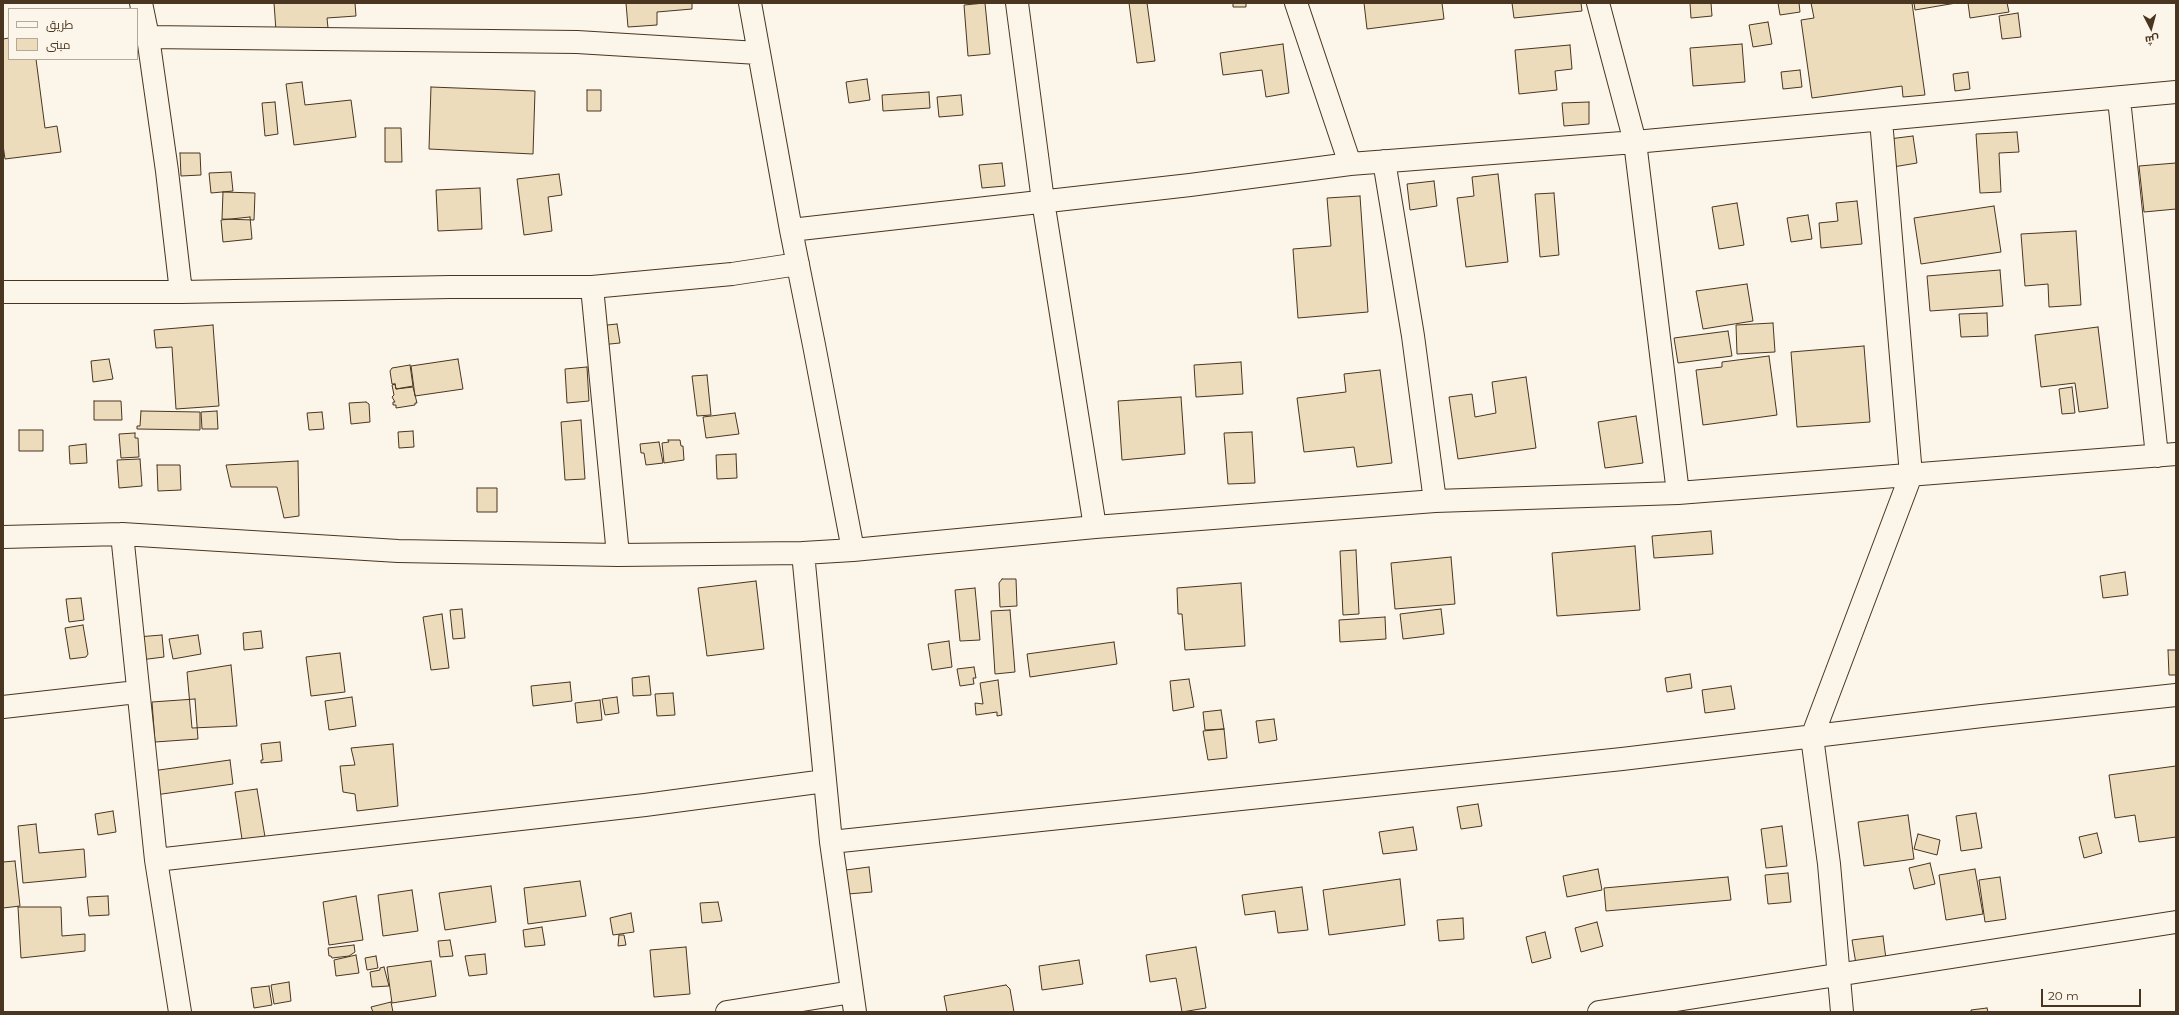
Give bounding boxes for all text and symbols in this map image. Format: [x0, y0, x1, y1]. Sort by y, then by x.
legend [8, 8, 138, 60]
north arrow [2131, 8, 2171, 48]
text: طريق [46, 17, 73, 32]
text: ش [2144, 32, 2160, 48]
text: مبنى [46, 37, 71, 52]
scale bar [2043, 981, 2143, 1007]
text: 20 m [2048, 988, 2079, 1003]

